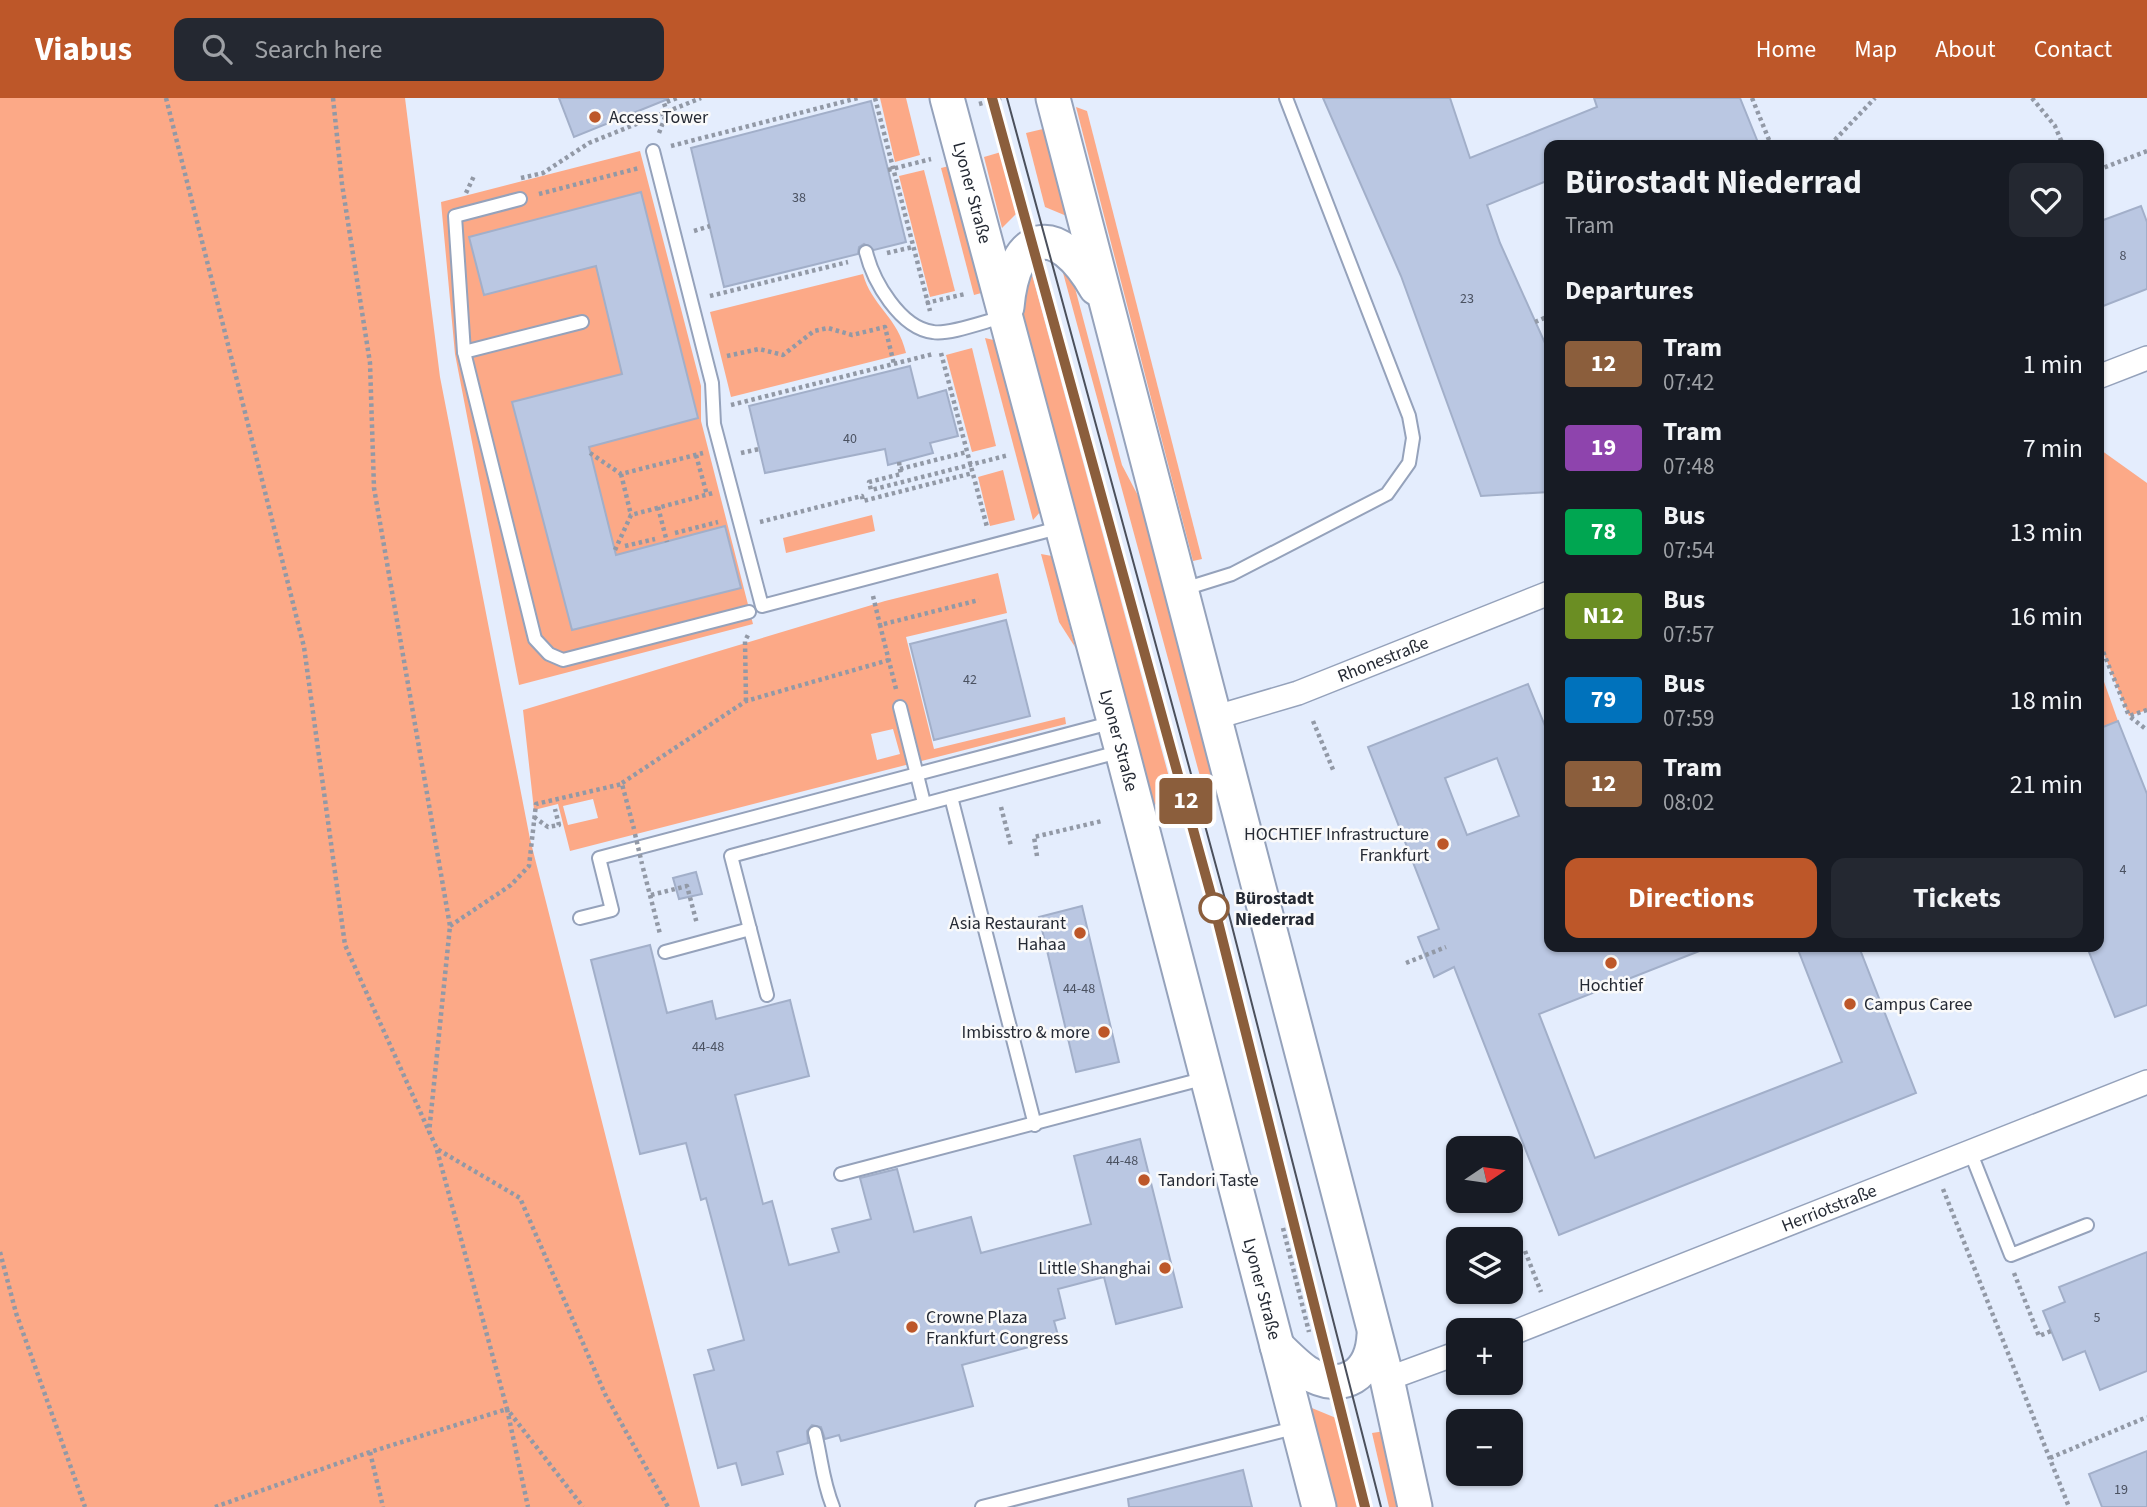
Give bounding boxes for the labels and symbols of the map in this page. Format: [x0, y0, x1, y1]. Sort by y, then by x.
place label: Access Tower [609, 105, 709, 130]
marker: Access Tower [587, 109, 603, 125]
street label: Lyoner Straße [947, 139, 998, 246]
house number: 38 [792, 188, 806, 208]
house number: 8 [2120, 246, 2127, 266]
house number: 23 [1460, 289, 1474, 309]
house number: 40 [843, 429, 857, 449]
street label: Rhonestraße [1334, 630, 1432, 689]
house number: 42 [963, 670, 977, 690]
street label: Lyoner Straße [1094, 687, 1144, 794]
line badge: 12 [1154, 778, 1218, 824]
place label: HOCHTIEF Infrastructure Frankfurt [1244, 822, 1429, 868]
marker: HOCHTIEF Infrastructure Frankfurt [1435, 836, 1451, 852]
house number: 4 [2120, 860, 2127, 880]
place label: Bürostadt Niederrad [1235, 886, 1315, 932]
marker: Bürostadt Niederrad [1199, 893, 1229, 923]
place label: Asia Restaurant Hahaa [950, 911, 1066, 957]
marker: Asia Restaurant Hahaa [1072, 925, 1088, 941]
marker: Hochtief [1603, 955, 1619, 971]
place label: Hochtief [1579, 973, 1644, 998]
house number: 44-48 [1063, 979, 1095, 999]
place label: Campus Caree [1864, 992, 1973, 1017]
marker: Campus Caree [1842, 996, 1858, 1012]
place label: Imbisstro & more [961, 1020, 1090, 1045]
marker: Imbisstro & more [1096, 1024, 1112, 1040]
house number: 44-48 [692, 1037, 724, 1057]
north arrow [1446, 1136, 1522, 1213]
house number: 44-48 [1106, 1151, 1138, 1171]
place label: Tandori Taste [1158, 1168, 1259, 1193]
marker: Tandori Taste [1136, 1172, 1152, 1188]
street label: Herriotstraße [1778, 1178, 1880, 1238]
street label: Lyoner Straße [1237, 1235, 1287, 1343]
place label: Little Shanghai [1038, 1256, 1151, 1281]
marker: Little Shanghai [1157, 1260, 1173, 1276]
place label: Crowne Plaza Frankfurt Congress [926, 1305, 1068, 1351]
house number: 5 [2094, 1308, 2101, 1328]
marker: Crowne Plaza Frankfurt Congress [904, 1319, 920, 1335]
house number: 19 [2114, 1480, 2128, 1500]

